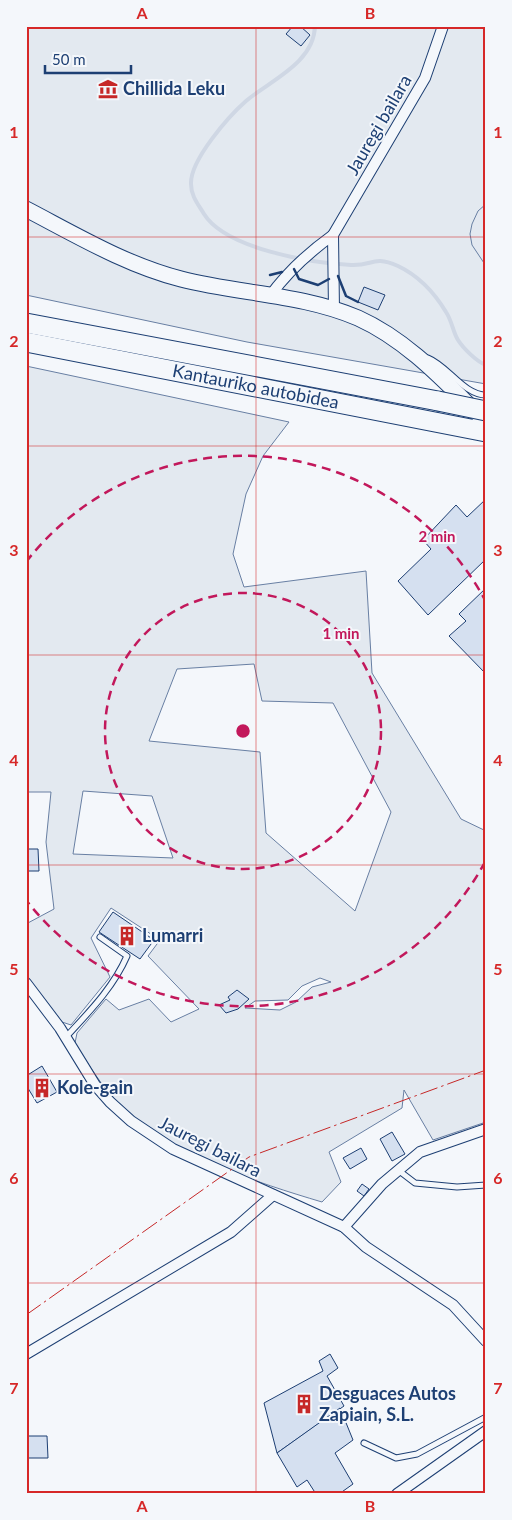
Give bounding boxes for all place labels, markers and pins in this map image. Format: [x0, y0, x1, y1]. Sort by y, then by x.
place label: Chillida Leku [123, 77, 225, 99]
museum icon: Chillida Leku [97, 78, 119, 100]
centre of rings [234, 722, 252, 740]
place label: Lumarri [142, 924, 203, 946]
building icon: Lumarri [116, 925, 138, 947]
place label: Kole-gain [57, 1076, 133, 1098]
building icon: Kole-gain [31, 1077, 53, 1099]
place label: Desguaces Autos Zapiain, S.L. [319, 1382, 456, 1425]
building icon: Desguaces Autos Zapiain, S.L. [293, 1393, 315, 1415]

